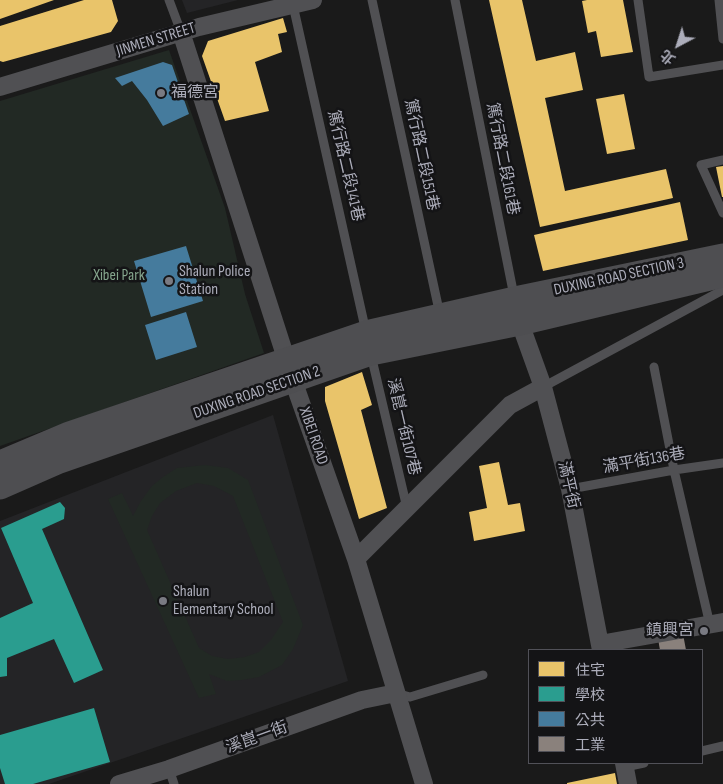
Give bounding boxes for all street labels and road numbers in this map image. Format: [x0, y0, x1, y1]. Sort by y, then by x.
street label: JINMEN STREET [114, 19, 198, 61]
street label: 篤行路二段151巷 [400, 97, 442, 213]
street label: 篤行路二段161巷 [482, 101, 522, 217]
street label: 篤行路二段141巷 [323, 108, 367, 224]
street label: DUXING ROAD SECTION 3 [552, 254, 686, 300]
street label: DUXING ROAD SECTION 2 [191, 362, 323, 424]
street label: 溪崑一街107巷 [382, 377, 424, 477]
street label: XIBEI ROAD [294, 405, 332, 467]
street label: 滿平街136巷 [601, 444, 687, 478]
street label: 滿平街 [553, 459, 583, 511]
street label: 溪崑一街 [224, 718, 290, 758]

